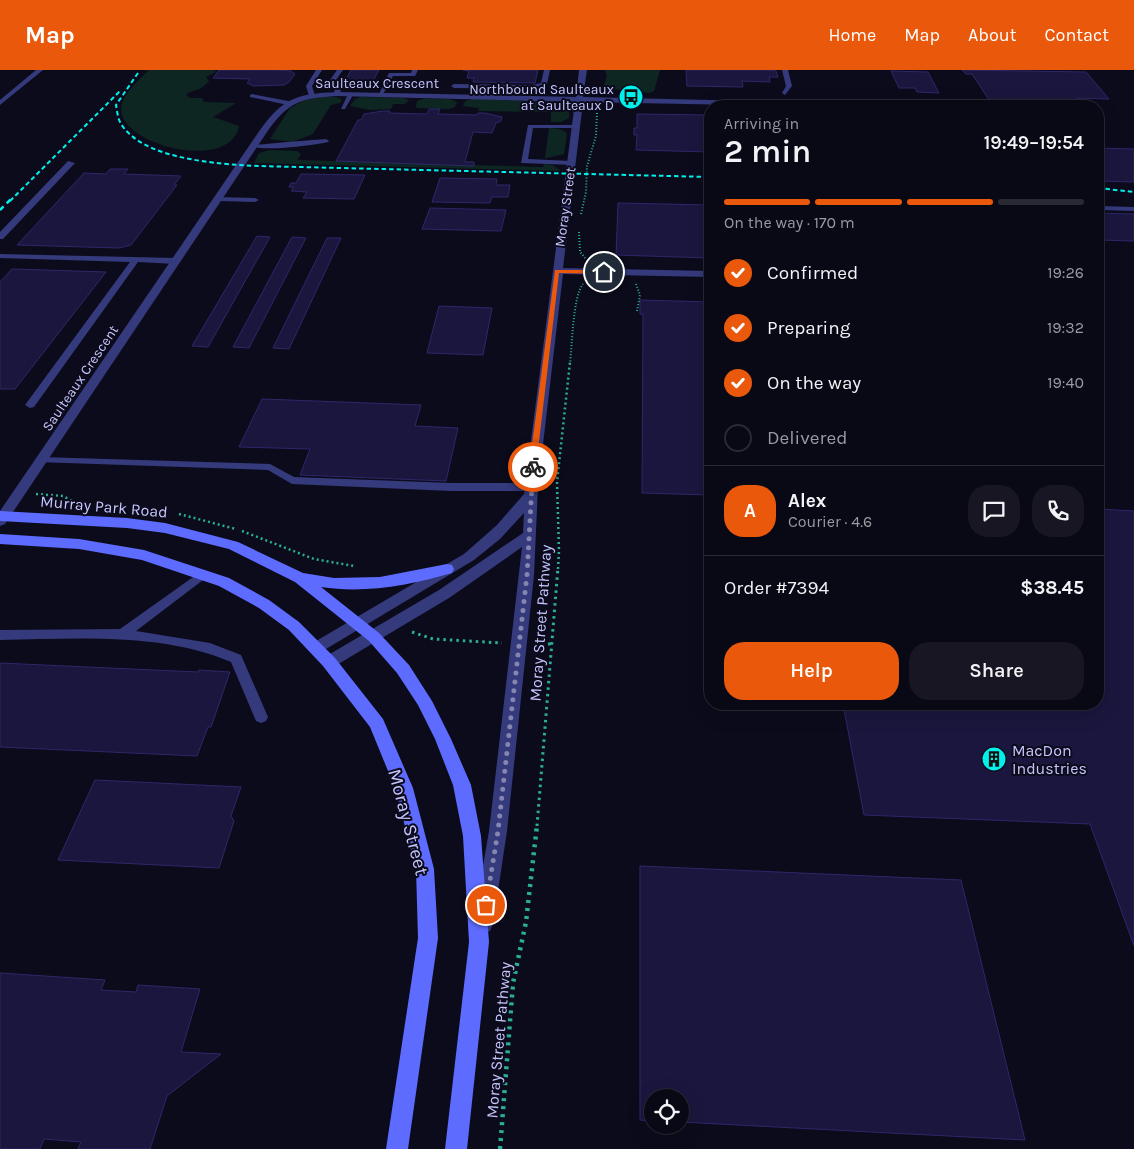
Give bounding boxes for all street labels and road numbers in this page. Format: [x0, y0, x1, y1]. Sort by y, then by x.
street label: Saulteaux Crescent [315, 75, 439, 92]
street label: Moray Street [551, 166, 580, 248]
street label: Saulteaux Crescent [39, 322, 122, 434]
street label: Murray Park Road [39, 491, 169, 522]
street label: Moray Street Pathway [526, 543, 555, 702]
street label: Moray Street [383, 767, 433, 878]
street label: Moray Street Pathway [482, 960, 515, 1119]

